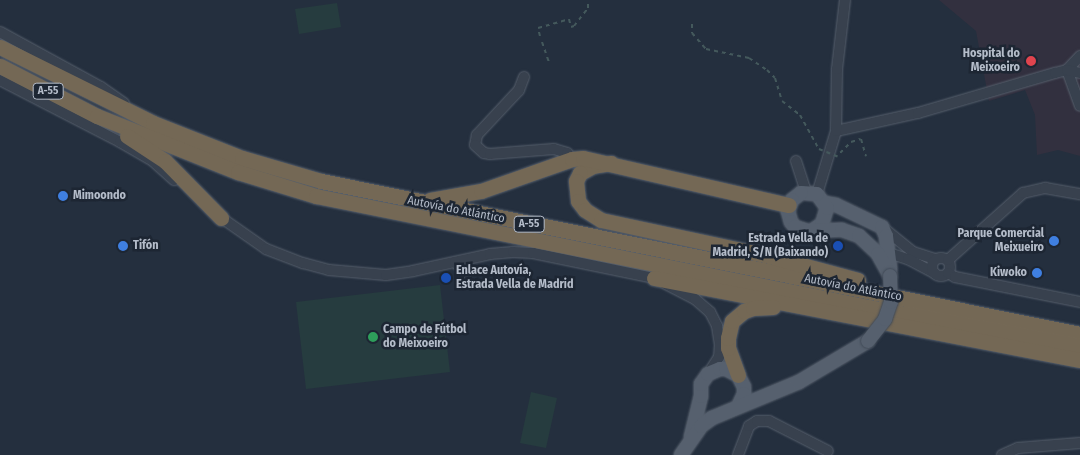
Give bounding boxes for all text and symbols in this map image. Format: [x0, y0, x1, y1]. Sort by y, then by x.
place label: Hospital do Meixoeiro [963, 47, 1020, 75]
marker: Hospital do Meixoeiro [1024, 54, 1038, 68]
road number: A-55 [32, 82, 64, 100]
place label: Mimoondo [73, 189, 126, 203]
marker: Mimoondo [57, 190, 69, 202]
street label: Autovía do Atlántico [406, 194, 506, 226]
road number: A-55 [513, 215, 545, 232]
place label: Parque Comercial Meixueiro [957, 227, 1044, 255]
place label: Estrada Vella de Madrid, S/N (Baixando) [712, 232, 828, 260]
marker: Parque Comercial Meixueiro [1048, 235, 1060, 247]
place label: Tifón [133, 239, 159, 253]
marker: Tifón [117, 240, 129, 252]
marker: Estrada Vella de Madrid, S/N (Baixando) [832, 240, 844, 252]
place label: Enlace Autovía, Estrada Vella de Madrid [456, 264, 573, 292]
place label: Kiwoko [990, 266, 1027, 280]
marker: Kiwoko [1031, 267, 1043, 279]
marker: Enlace Autovía, Estrada Vella de Madrid [440, 272, 452, 284]
street label: Autovía do Atlántico [803, 272, 903, 304]
place label: Campo de Fútbol do Meixoeiro [383, 323, 466, 351]
marker: Campo de Fútbol do Meixoeiro [367, 331, 379, 343]

